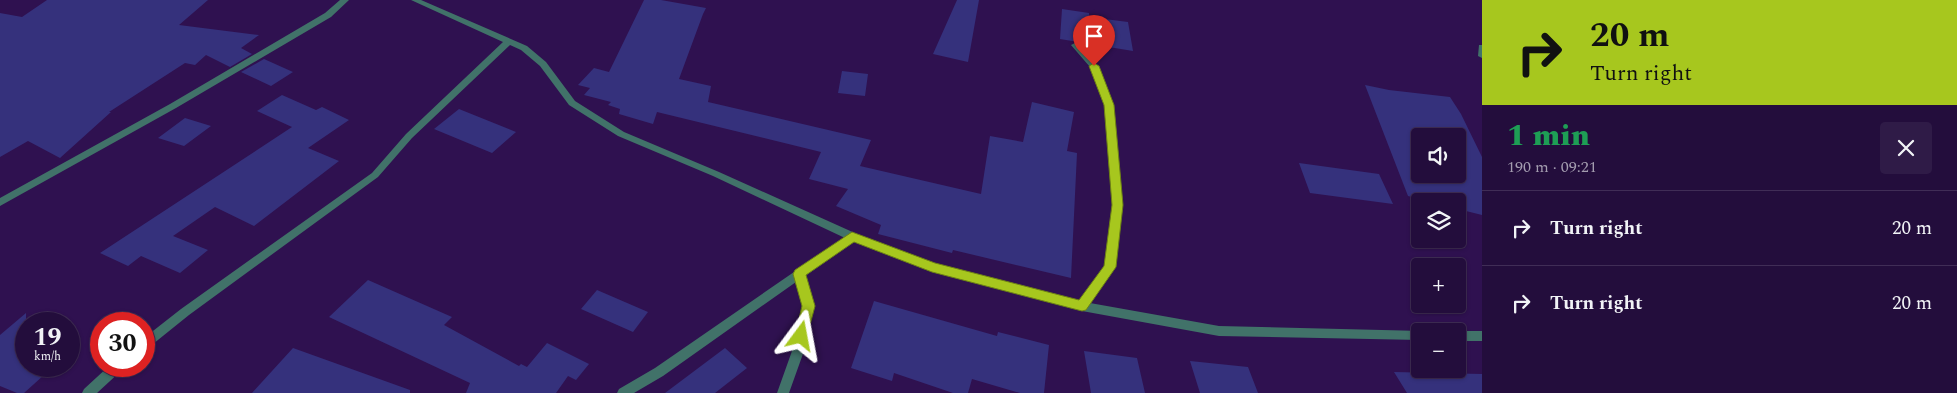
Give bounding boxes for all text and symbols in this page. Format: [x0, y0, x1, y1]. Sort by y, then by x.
text: 20 m [1590, 9, 1670, 62]
pin [1073, 15, 1115, 66]
icon: right [1507, 20, 1572, 85]
icon: arrive [1080, 22, 1108, 50]
text: Turn right [1590, 57, 1692, 90]
text: 1 min [1507, 113, 1590, 159]
button: close [1880, 122, 1932, 174]
map controls [1411, 128, 1466, 378]
button: sound [1411, 128, 1466, 183]
text: 190 m · 09:21 [1507, 155, 1597, 179]
button: layers [1411, 193, 1466, 248]
icon: right [1507, 214, 1535, 242]
text: Turn right [1550, 214, 1643, 243]
text: 20 m [1892, 214, 1932, 243]
button: + [1411, 258, 1466, 313]
icon: right [1507, 289, 1535, 317]
text: Turn right [1550, 289, 1643, 318]
text: 20 m [1892, 289, 1932, 318]
position arrow [774, 309, 826, 361]
speed limit sign: 30 [90, 312, 155, 377]
text: 19 [33, 319, 62, 357]
button: − [1411, 323, 1466, 378]
text: km/h [34, 347, 61, 366]

